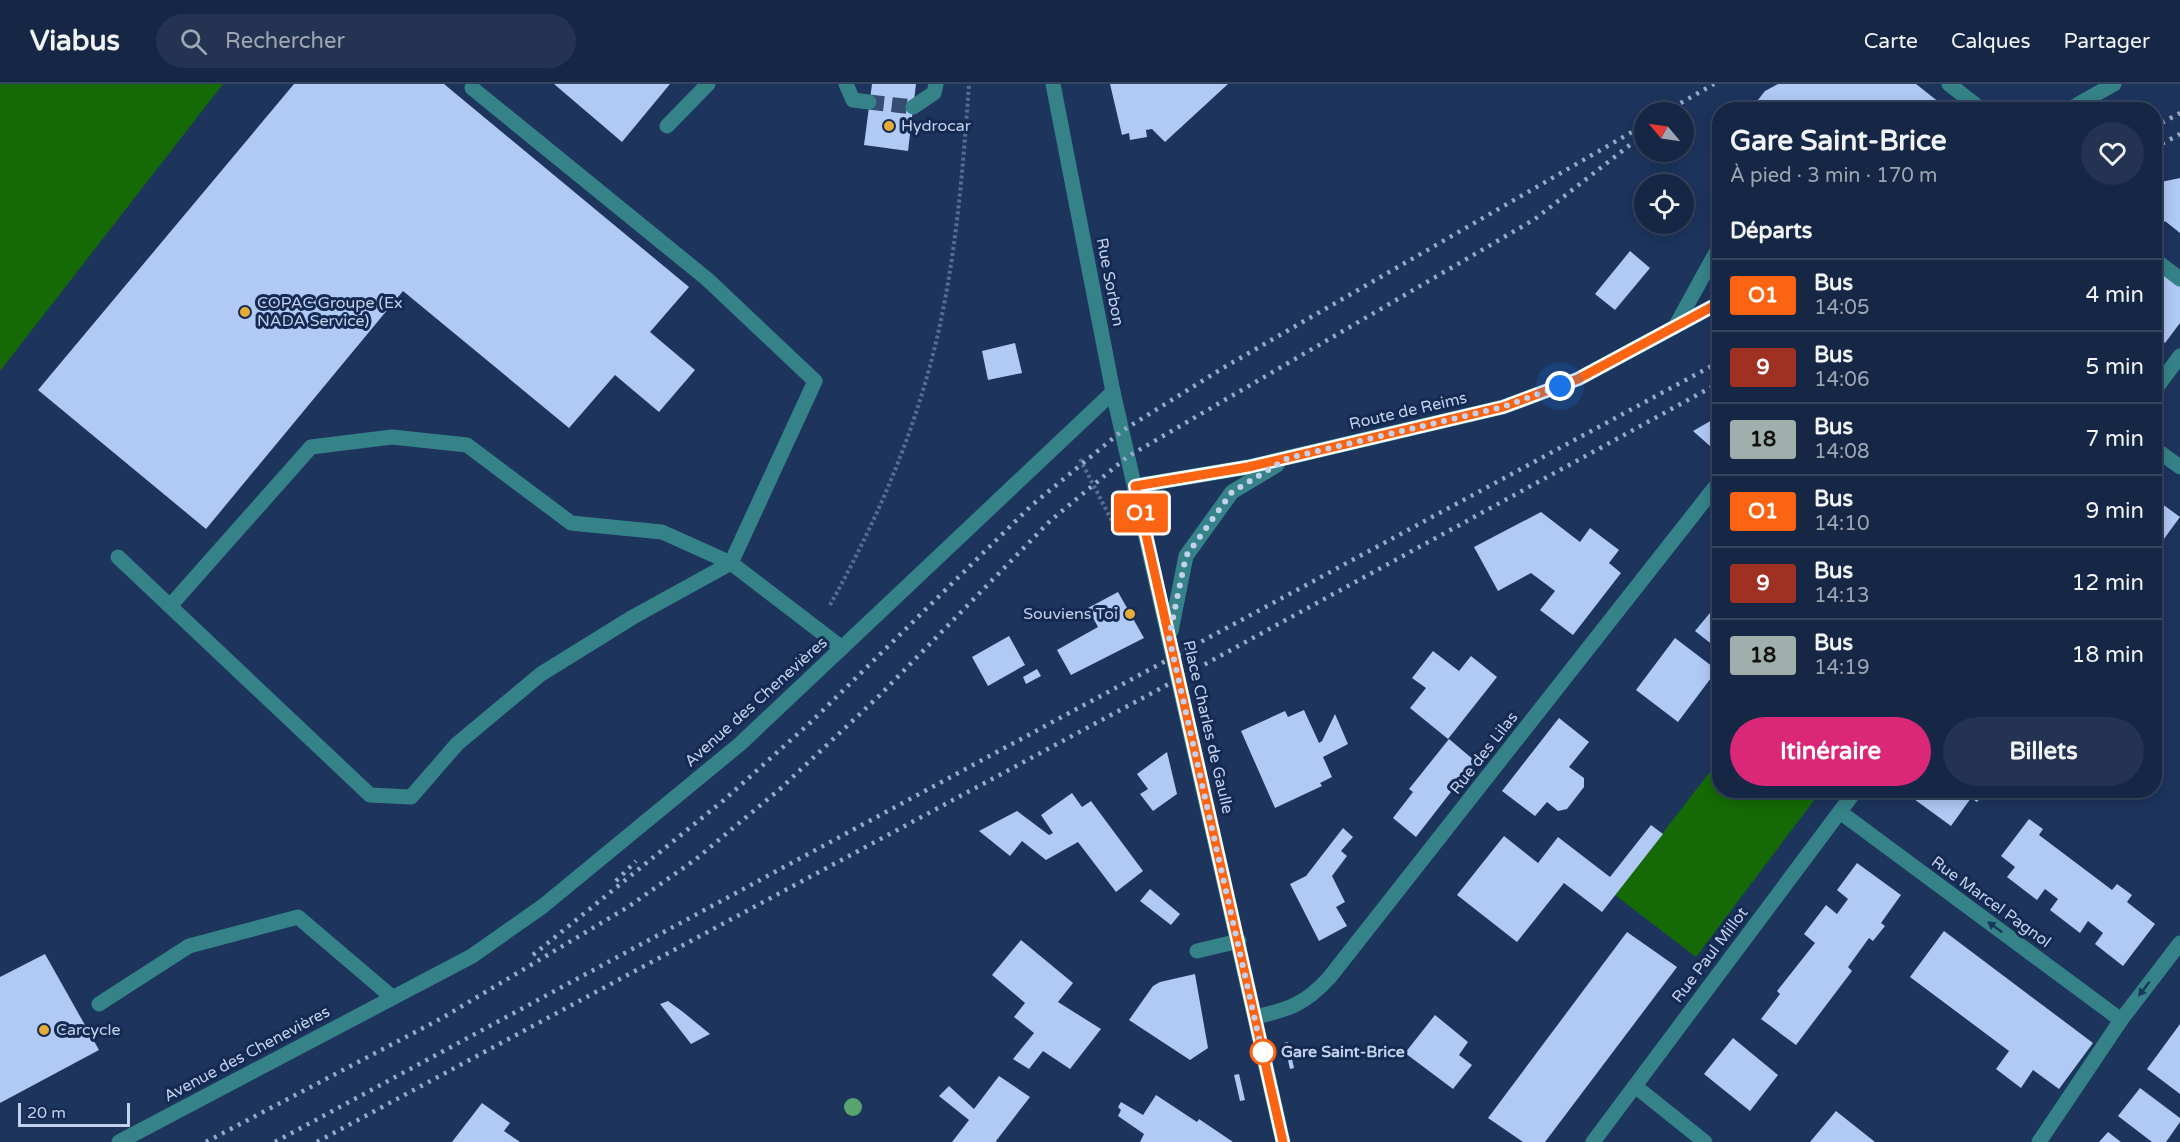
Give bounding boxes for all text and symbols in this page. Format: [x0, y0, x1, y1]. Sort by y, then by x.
search box [156, 14, 576, 68]
text: Viabus [30, 24, 120, 58]
icon: search [177, 25, 210, 58]
text: Rechercher [225, 28, 345, 54]
text: Carte [1864, 29, 1918, 54]
text: Calques [1951, 29, 2031, 54]
text: Partager [2064, 29, 2150, 54]
north arrow [1634, 102, 1694, 162]
map controls [1634, 102, 1694, 234]
place label: Hydrocar [901, 116, 972, 136]
marker: Hydrocar [882, 119, 896, 133]
button: heart [2081, 122, 2144, 185]
text: Gare Saint-Brice [1730, 124, 1947, 158]
text: À pied · 3 min · 170 m [1730, 164, 1937, 188]
button: locate [1634, 174, 1694, 234]
text: Départs [1730, 218, 1812, 244]
street label: Rue Sorbon [1092, 236, 1128, 328]
text: Bus [1814, 270, 1853, 296]
text: 4 min [2085, 282, 2144, 308]
text: O1 [1748, 283, 1778, 308]
place label: COPAC Groupe (Ex NADA Service) [257, 293, 403, 331]
text: 14:05 [1814, 296, 1869, 320]
marker: COPAC Groupe (Ex NADA Service) [238, 305, 252, 319]
text: Bus [1814, 342, 1853, 368]
text: 5 min [2085, 354, 2144, 380]
text: 9 [1756, 355, 1770, 380]
text: 14:06 [1814, 368, 1869, 392]
your location [1545, 371, 1575, 401]
street label: Route de Reims [1347, 388, 1469, 434]
text: Bus [1814, 414, 1853, 440]
text: 7 min [2085, 426, 2144, 452]
text: 18 [1750, 427, 1776, 452]
text: 14:08 [1814, 440, 1869, 464]
text: Bus [1814, 486, 1853, 512]
line badge: O1 [1114, 494, 1168, 532]
text: 9 min [2085, 498, 2144, 524]
text: O1 [1748, 499, 1778, 524]
text: O1 [1126, 501, 1156, 526]
text: 14:10 [1814, 512, 1869, 536]
text: Bus [1814, 558, 1853, 584]
text: 12 min [2072, 570, 2144, 596]
text: 9 [1756, 571, 1770, 596]
text: 14:13 [1814, 584, 1869, 608]
place label: Souviens Toi [1023, 604, 1118, 624]
marker: Souviens Toi [1123, 607, 1137, 621]
text: Bus [1814, 630, 1853, 656]
street label: Avenue des Chenevières [680, 633, 832, 771]
street label: Place Charles de Gaulle [1178, 638, 1238, 816]
text: 18 min [2072, 642, 2144, 668]
text: 18 [1750, 643, 1776, 668]
text: 14:19 [1814, 656, 1869, 680]
street label: Rue des Lilas [1446, 708, 1522, 798]
button: Itinéraire [1730, 717, 1931, 786]
button: Billets [1943, 717, 2144, 786]
street label: Rue Marcel Pagnol [1927, 852, 2055, 952]
street label: Rue Paul Millot [1668, 903, 1752, 1007]
one-way arrow [1988, 922, 2003, 934]
one-way arrow [2139, 982, 2151, 997]
street label: Avenue des Chenevières [161, 1002, 333, 1106]
place label: Carcycle [56, 1020, 121, 1040]
marker: Carcycle [37, 1023, 51, 1037]
marker: Gare Saint-Brice [1250, 1039, 1276, 1065]
place label: Gare Saint-Brice [1281, 1042, 1405, 1062]
scale bar [18, 1100, 130, 1128]
text: 20 m [27, 1103, 66, 1123]

